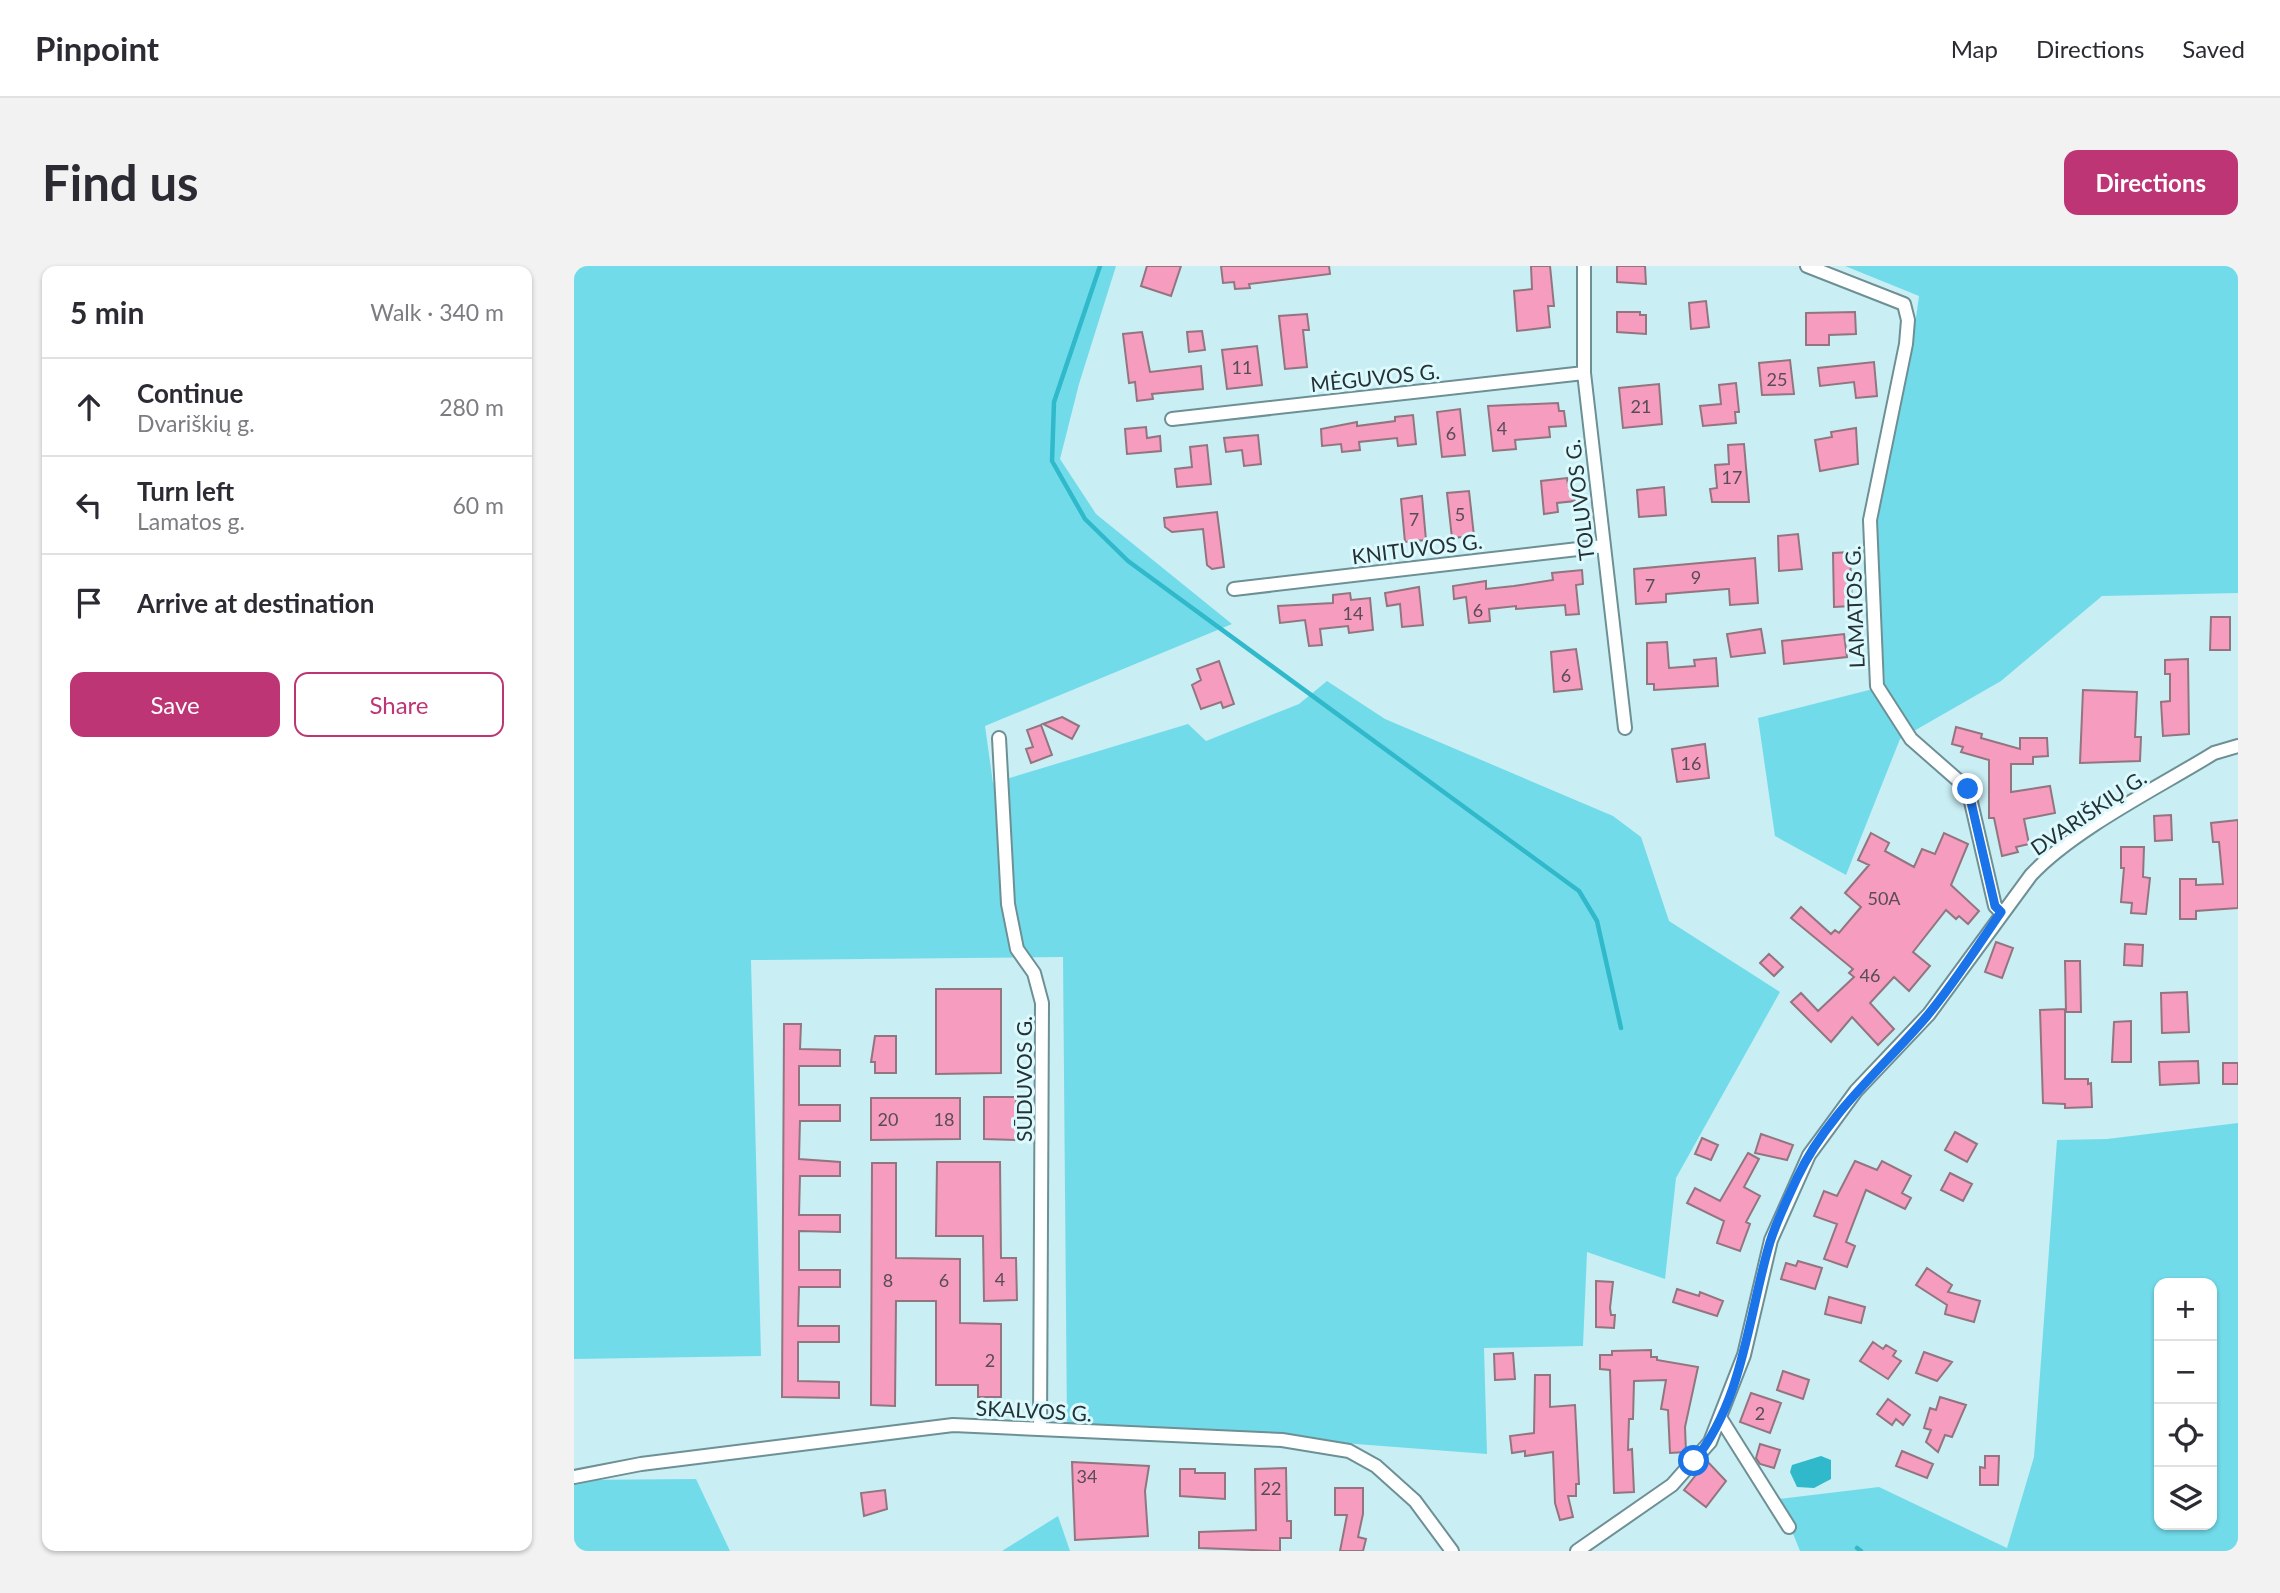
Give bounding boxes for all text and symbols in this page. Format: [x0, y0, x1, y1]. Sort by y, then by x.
text: Pinpoint [35, 28, 159, 68]
text: Map [1951, 34, 1998, 63]
text: Directions [2036, 34, 2144, 63]
text: Saved [2182, 34, 2245, 63]
button: Directions [2064, 150, 2238, 215]
text: Find us [42, 153, 199, 211]
text: 5 min [70, 294, 144, 330]
text: Walk · 340 m [370, 298, 504, 326]
house number: 11 [1232, 356, 1252, 378]
street label: MĖGUVOS G. [1309, 358, 1441, 396]
house number: 25 [1767, 368, 1787, 390]
text: Continue [137, 377, 243, 409]
icon: ahead [70, 388, 108, 426]
text: 280 m [439, 393, 504, 421]
house number: 21 [1631, 395, 1651, 417]
text: Dvariškių g. [137, 409, 255, 437]
house number: 4 [1497, 417, 1507, 439]
house number: 6 [1446, 422, 1456, 444]
street label: TOLUVOS G. [1559, 438, 1599, 562]
house number: 17 [1722, 466, 1742, 488]
text: Turn left [137, 475, 234, 507]
icon: left [70, 486, 108, 524]
text: 60 m [453, 491, 504, 519]
house number: 5 [1455, 503, 1465, 525]
text: Lamatos g. [137, 507, 245, 535]
house number: 7 [1409, 508, 1419, 530]
street label: KNITUVOS G. [1350, 528, 1484, 568]
street label: LAMATOS G. [1839, 545, 1869, 669]
house number: 9 [1691, 566, 1701, 588]
house number: 7 [1645, 574, 1655, 596]
icon: arrive [70, 584, 108, 622]
text: Arrive at destination [137, 587, 374, 619]
house number: 6 [1473, 599, 1483, 621]
house number: 14 [1343, 602, 1363, 624]
house number: 6 [1561, 664, 1571, 686]
button: Save [70, 672, 280, 737]
button: Share [294, 672, 504, 737]
house number: 16 [1681, 752, 1701, 774]
street label: DVARIŠKIŲ G. [2025, 764, 2151, 860]
route end [1952, 773, 1983, 804]
house number: 50A [1867, 887, 1901, 909]
house number: 46 [1860, 964, 1880, 986]
street label: SŪDUVOS G. [1011, 1016, 1036, 1142]
house number: 20 [878, 1108, 898, 1130]
house number: 18 [934, 1108, 954, 1130]
house number: 4 [995, 1268, 1005, 1290]
house number: 8 [883, 1269, 893, 1291]
house number: 6 [939, 1269, 949, 1291]
map controls [2154, 1278, 2217, 1530]
button: + [2154, 1278, 2217, 1341]
button: − [2154, 1341, 2217, 1404]
house number: 2 [985, 1349, 995, 1371]
street label: SKALVOS G. [975, 1394, 1093, 1426]
house number: 2 [1755, 1402, 1765, 1424]
button: locate [2154, 1404, 2217, 1467]
route start [1678, 1445, 1709, 1476]
house number: 34 [1077, 1465, 1097, 1487]
button: layers [2154, 1467, 2217, 1530]
house number: 22 [1261, 1477, 1281, 1499]

